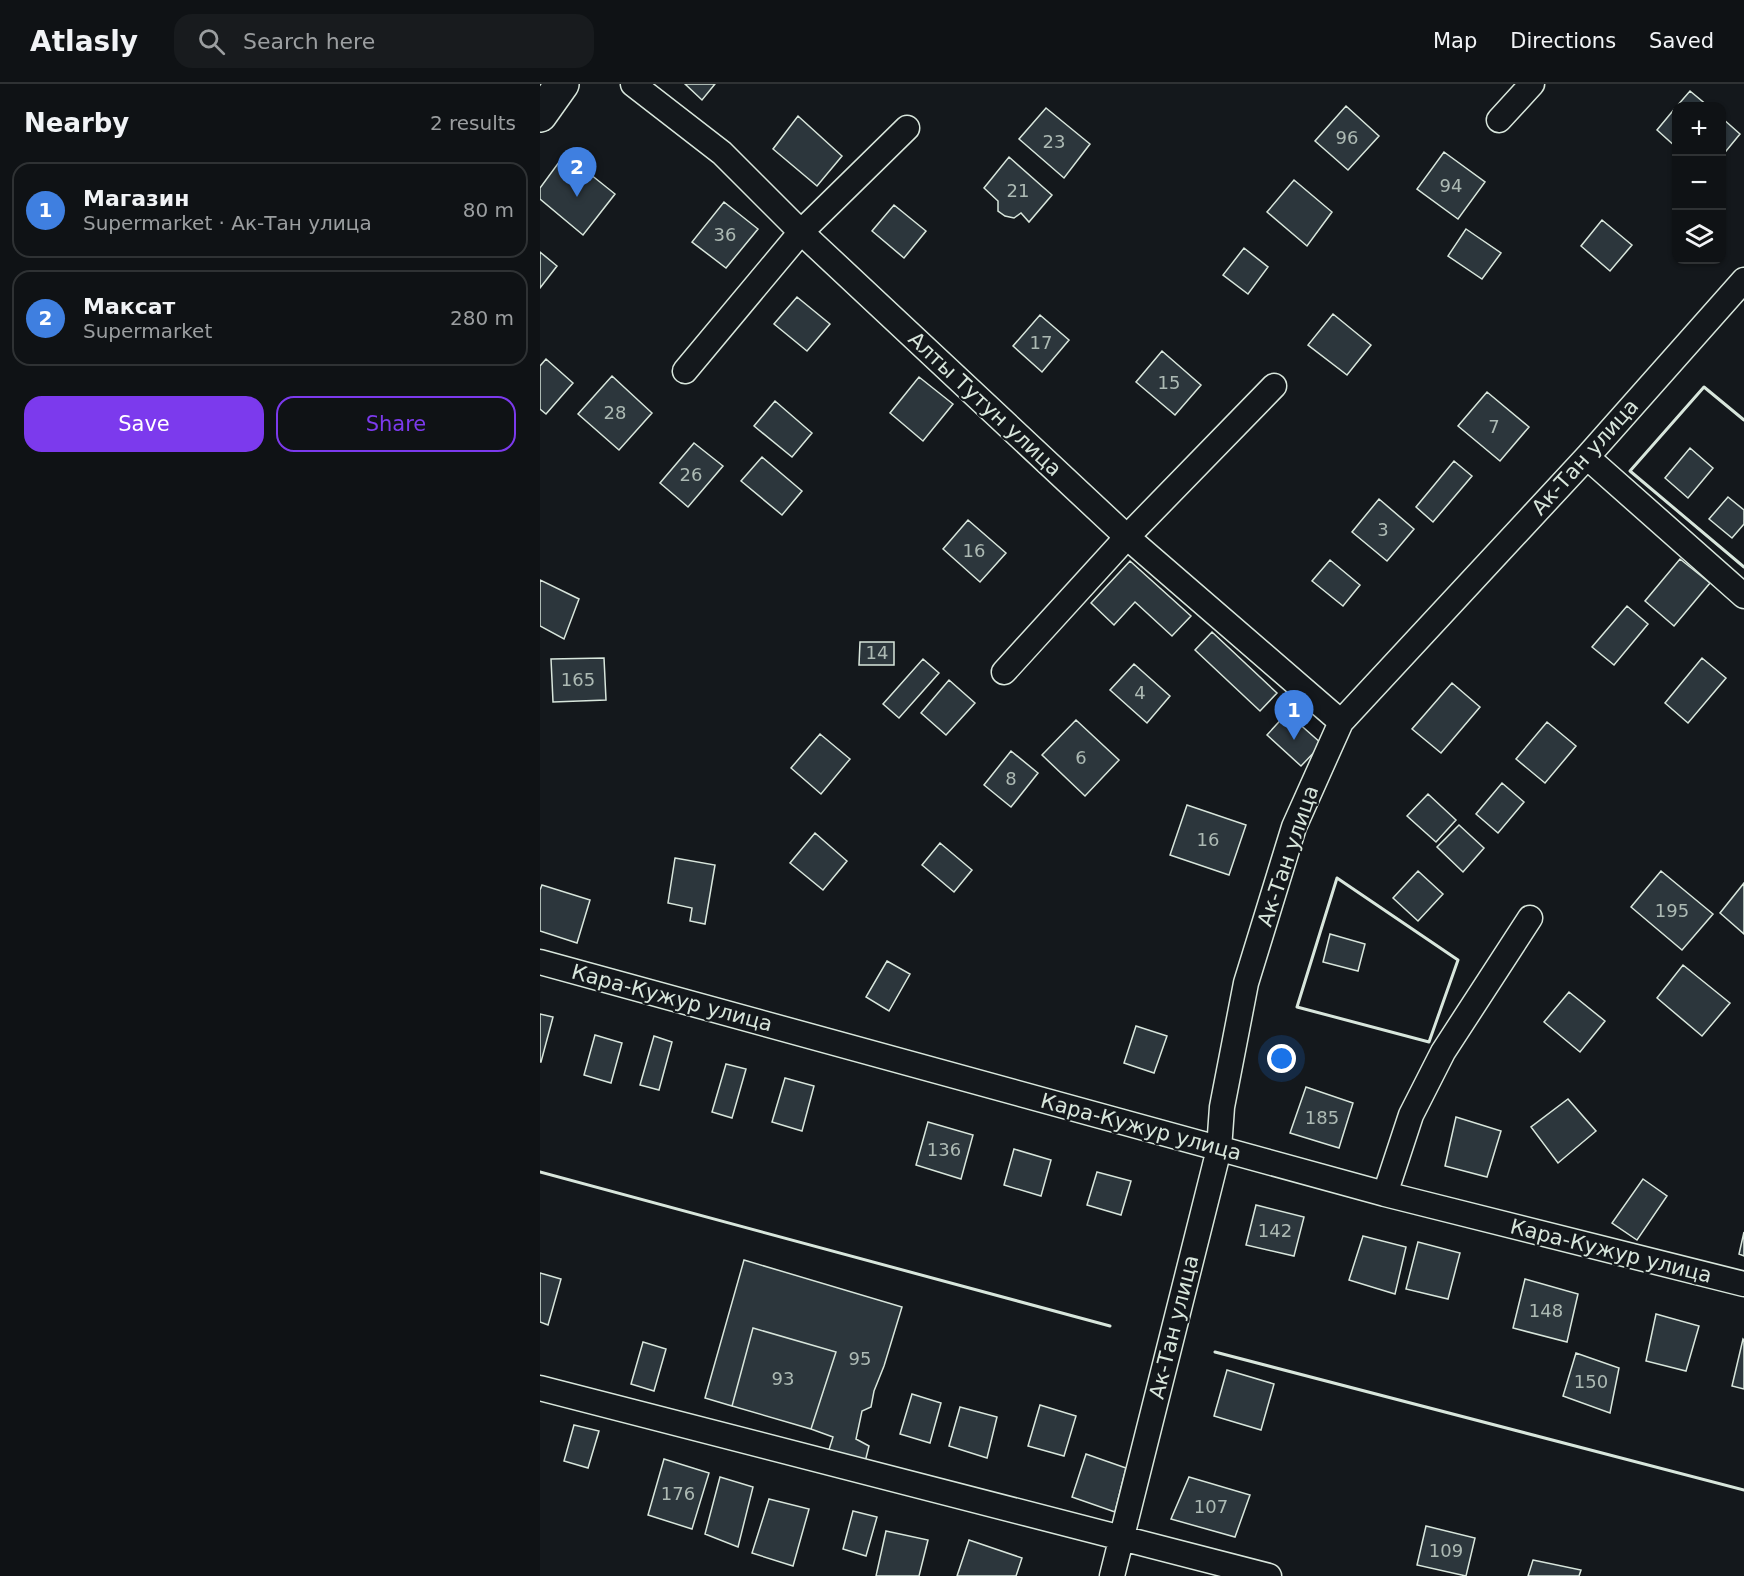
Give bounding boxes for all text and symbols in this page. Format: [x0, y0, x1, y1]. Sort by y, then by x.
search box [174, 14, 594, 68]
text: Atlasly [30, 25, 138, 58]
icon: search [195, 25, 228, 58]
text: Search here [243, 29, 375, 54]
text: Map [1433, 29, 1477, 53]
text: Directions [1510, 29, 1616, 53]
text: Saved [1649, 29, 1714, 53]
map controls [1672, 102, 1726, 264]
button: + [1672, 102, 1726, 156]
text: Nearby [24, 108, 129, 138]
text: 2 results [430, 111, 516, 135]
house number: 96 [1336, 127, 1358, 148]
house number: 23 [1043, 131, 1065, 152]
pin: 2 [558, 147, 597, 197]
button: − [1672, 156, 1726, 210]
house number: 94 [1440, 175, 1462, 196]
house number: 21 [1007, 180, 1029, 201]
text: Магазин [83, 186, 189, 211]
text: 1 [39, 198, 52, 222]
text: 80 m [463, 198, 514, 222]
button: layers [1672, 210, 1726, 264]
text: Supermarket · Ак-Тан улица [83, 211, 372, 235]
house number: 36 [714, 224, 736, 245]
text: Максат [83, 294, 175, 319]
text: 2 [39, 306, 52, 330]
text: 280 m [450, 306, 514, 330]
text: Supermarket [83, 319, 212, 343]
street label: Алты Тутун улица [904, 327, 1066, 481]
house number: 17 [1030, 332, 1052, 353]
house number: 15 [1158, 372, 1180, 393]
street label: Ак-Тан улица [1527, 394, 1643, 520]
button: Save [24, 396, 264, 452]
button: Share [276, 396, 516, 452]
house number: 28 [604, 402, 626, 423]
house number: 7 [1488, 416, 1500, 437]
house number: 26 [680, 464, 702, 485]
house number: 3 [1377, 519, 1389, 540]
house number: 16 [963, 540, 985, 561]
house number: 14 [866, 642, 888, 663]
house number: 165 [561, 669, 595, 690]
house number: 4 [1134, 682, 1146, 703]
pin: 1 [1274, 690, 1314, 740]
house number: 6 [1075, 747, 1087, 768]
house number: 8 [1005, 768, 1017, 789]
street label: Ак-Тан улица [1253, 782, 1323, 930]
house number: 16 [1197, 829, 1219, 850]
house number: 195 [1655, 900, 1689, 921]
street label: Кара-Кужур улица [569, 960, 775, 1036]
your location [1267, 1044, 1296, 1073]
street label: Кара-Кужур улица [1038, 1089, 1244, 1165]
house number: 185 [1305, 1107, 1339, 1128]
house number: 136 [927, 1139, 961, 1160]
street label: Кара-Кужур улица [1508, 1214, 1714, 1288]
house number: 142 [1258, 1220, 1292, 1241]
street label: Ак-Тан улица [1145, 1253, 1203, 1401]
house number: 148 [1529, 1300, 1563, 1321]
house number: 95 [849, 1348, 871, 1369]
house number: 93 [772, 1368, 794, 1389]
house number: 150 [1574, 1371, 1608, 1392]
house number: 176 [661, 1483, 695, 1504]
house number: 107 [1194, 1496, 1228, 1517]
house number: 109 [1429, 1540, 1463, 1561]

